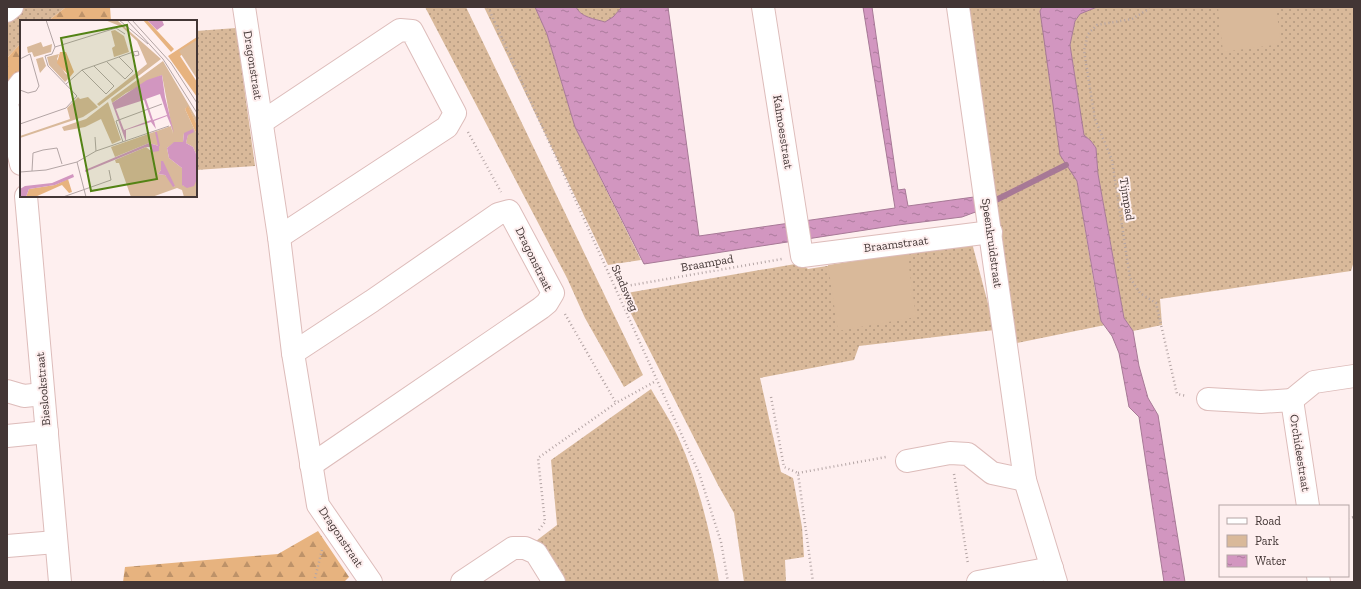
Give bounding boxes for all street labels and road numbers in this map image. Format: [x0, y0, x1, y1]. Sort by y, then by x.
street label: Dragonstraat [241, 29, 265, 101]
street label: Kalmoesstraat [770, 94, 796, 171]
street label: Tijmpad [1116, 177, 1137, 222]
street label: Speenkruidstraat [979, 198, 1005, 289]
street label: Dragonstraat [512, 225, 556, 294]
street label: Braamstraat [863, 233, 930, 255]
street label: Braampad [680, 251, 735, 275]
street label: Stadsweg [608, 262, 642, 314]
street label: Bieslookstraat [33, 351, 53, 426]
street label: Orchideestraat [1287, 413, 1313, 493]
street label: Dragonstraat [316, 504, 367, 570]

